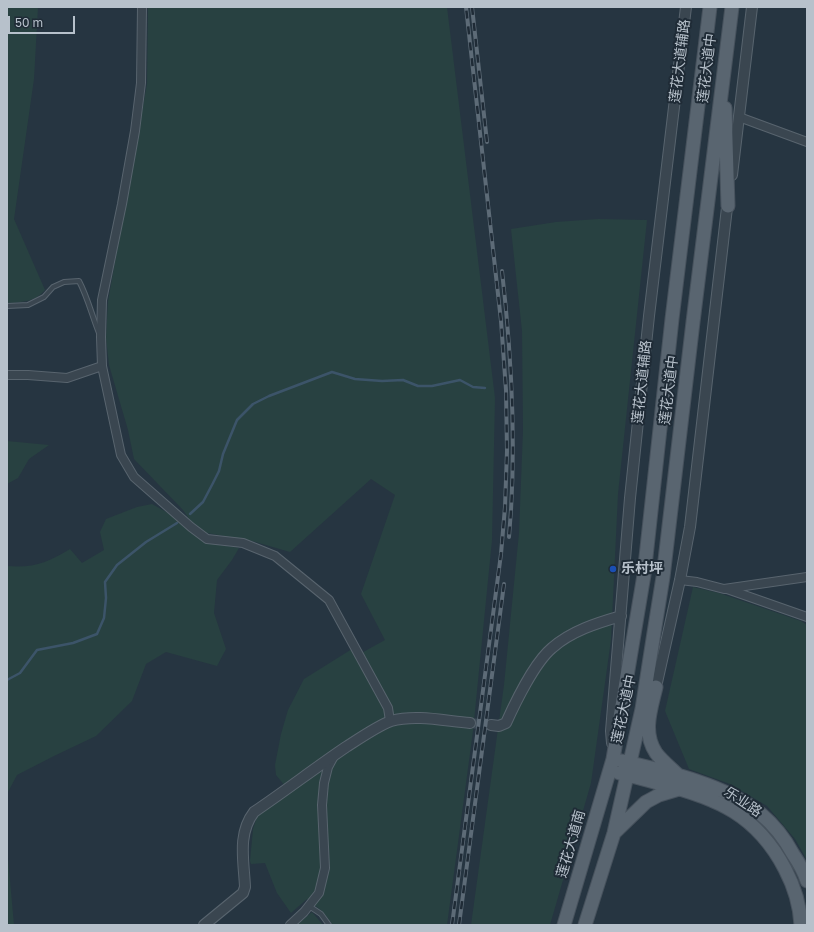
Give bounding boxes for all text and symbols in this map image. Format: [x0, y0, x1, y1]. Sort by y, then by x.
scale bar [10, 8, 77, 34]
text: 50 m [15, 15, 43, 30]
street label: 莲花大道辅路 [667, 18, 693, 104]
street label: 莲花大道中 [694, 32, 720, 104]
street label: 莲花大道辅路 [629, 339, 655, 425]
street label: 莲花大道中 [656, 354, 682, 426]
place label: 乐村坪 [621, 561, 663, 577]
marker: 乐村坪 [608, 564, 618, 574]
street label: 莲花大道中 [609, 673, 639, 745]
street label: 乐业路 [721, 783, 765, 821]
street label: 莲花大道南 [553, 808, 589, 880]

